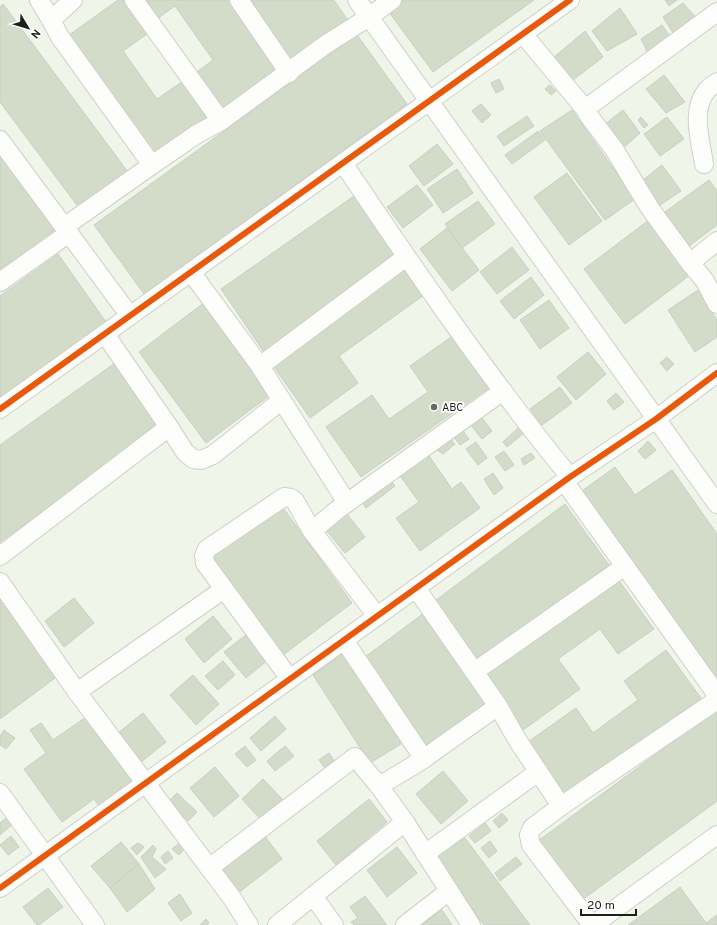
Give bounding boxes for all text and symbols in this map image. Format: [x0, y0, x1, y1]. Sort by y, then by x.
north arrow [8, 8, 48, 48]
text: N [27, 26, 43, 41]
place label: ABC [442, 401, 463, 415]
marker: ABC [429, 402, 439, 412]
scale bar [581, 891, 636, 917]
text: 20 m [587, 898, 615, 914]

